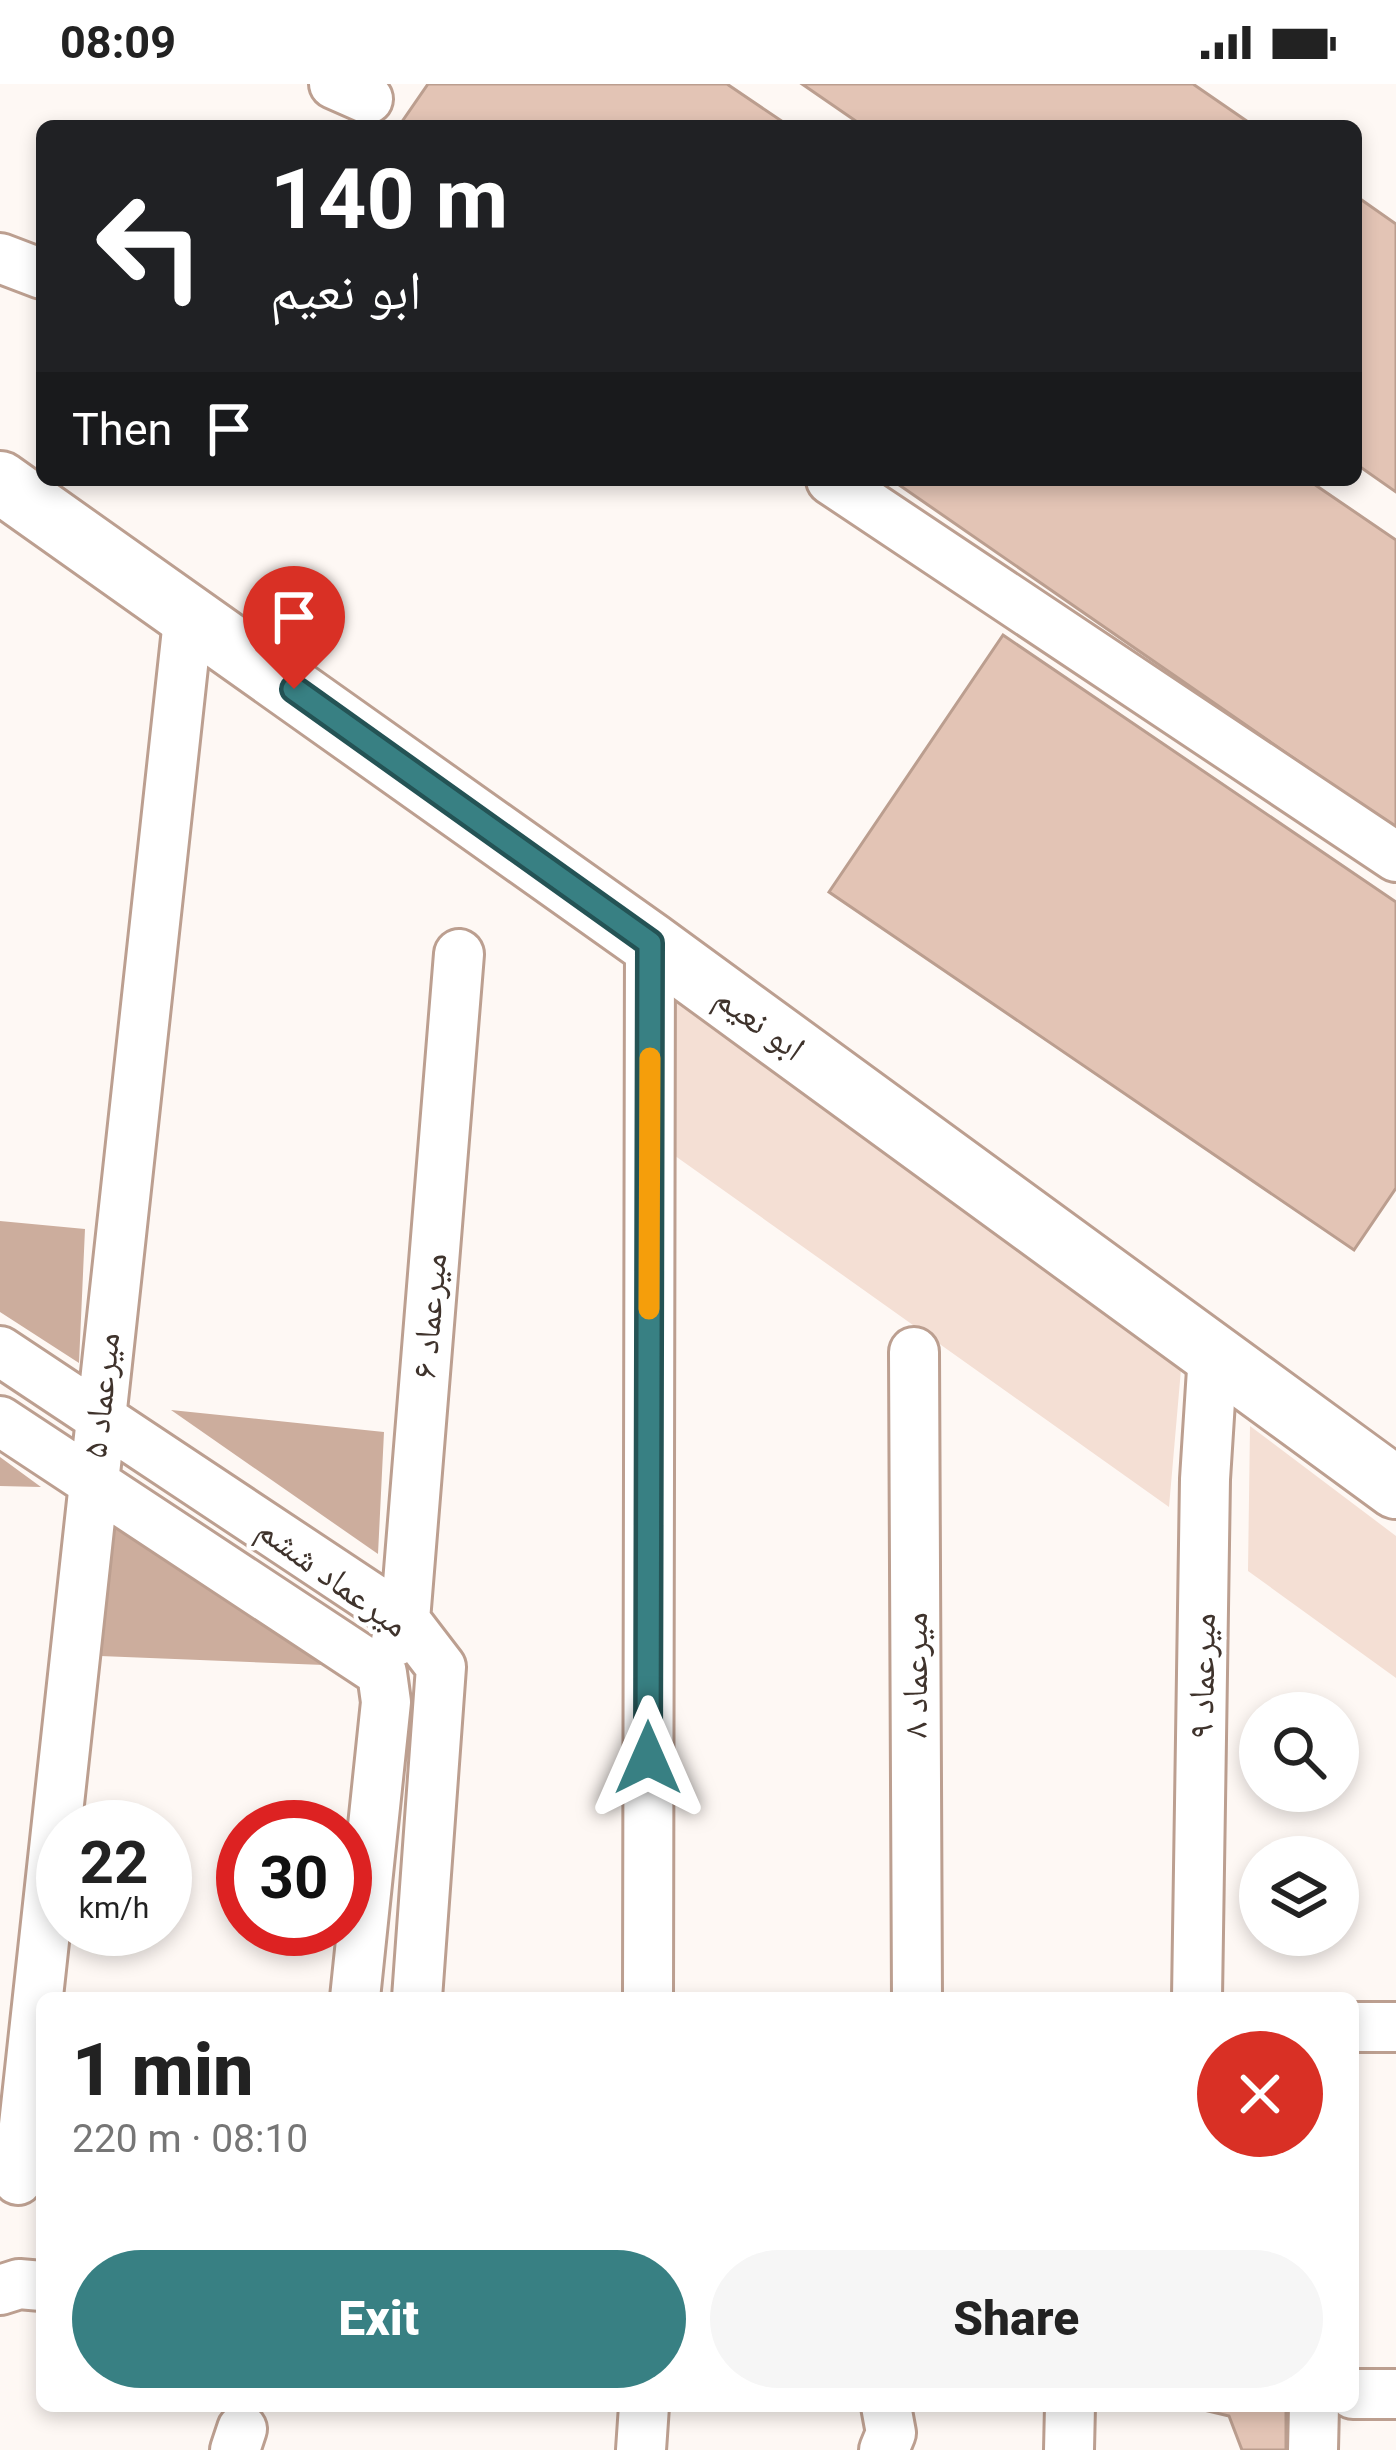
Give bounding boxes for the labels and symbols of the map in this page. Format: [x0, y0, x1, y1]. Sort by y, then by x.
pin [243, 566, 345, 689]
street label: ابو نعیم [706, 976, 813, 1071]
street label: میرعماد ۶ [403, 1251, 455, 1381]
street label: میرعماد ۵ [74, 1330, 128, 1460]
street label: میرعماد ششم [248, 1508, 417, 1647]
street label: میرعماد ۸ [894, 1612, 936, 1738]
street label: میرعماد ۹ [1180, 1613, 1224, 1739]
position arrow [585, 1695, 711, 1821]
speed limit sign: 30 [216, 1800, 372, 1956]

